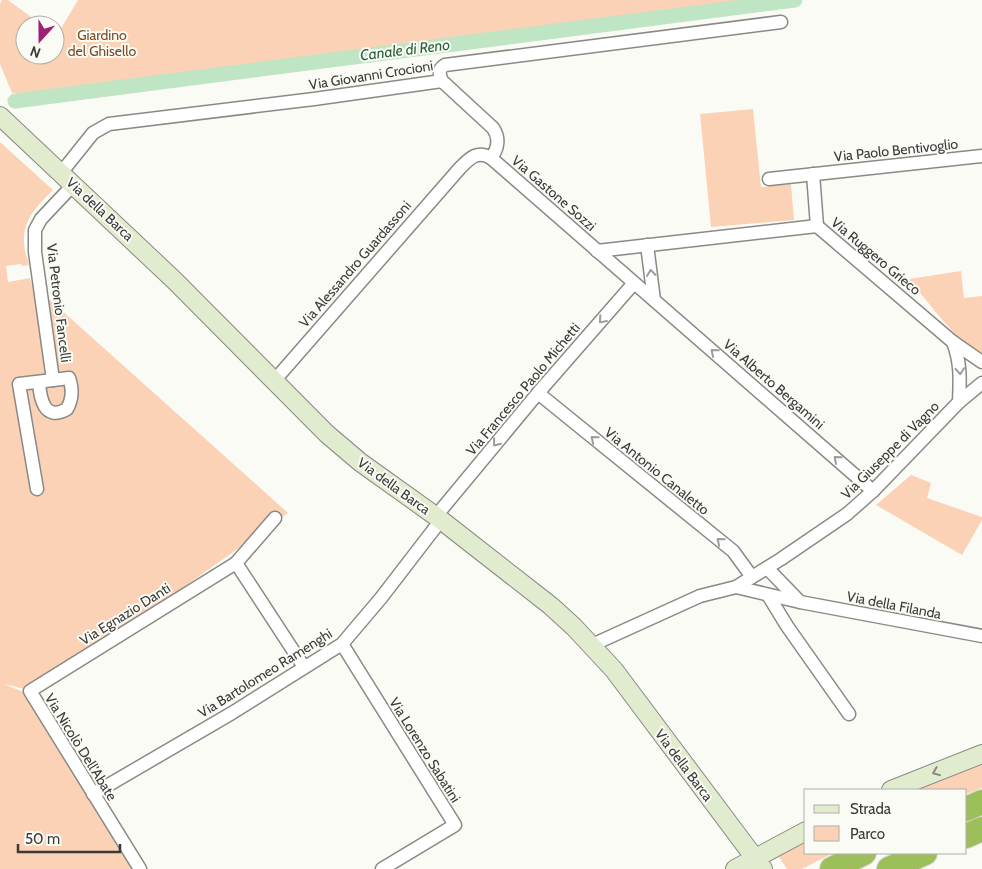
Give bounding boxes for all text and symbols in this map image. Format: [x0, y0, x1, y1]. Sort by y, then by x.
north arrow [15, 15, 65, 65]
park label: Giardino del Ghisello [68, 26, 137, 60]
water label: Canale di Reno [359, 36, 451, 64]
text: N [27, 42, 43, 62]
street label: Via Giovanni Crocioni [308, 56, 434, 94]
street label: Via Paolo Bentivoglio [833, 135, 959, 165]
street label: Via Gastone Sozzi [508, 151, 600, 235]
street label: Via della Barca [62, 173, 138, 245]
street label: Via Alessandro Guardassoni [295, 197, 415, 331]
street label: Via Ruggero Grieco [827, 213, 925, 299]
street label: Via Petronio Fancelli [43, 243, 75, 363]
one-way arrow [646, 269, 657, 277]
one-way arrow [598, 314, 607, 323]
street label: Via Francesco Paolo Michetti [462, 319, 584, 459]
street label: Via Alberto Bergamini [720, 335, 828, 433]
one-way arrow [711, 350, 720, 358]
one-way arrow [954, 368, 965, 376]
street label: Via Giuseppe di Vagno [837, 397, 943, 503]
street label: Via Antonio Canaletto [601, 423, 713, 519]
one-way arrow [591, 436, 600, 444]
one-way arrow [493, 438, 502, 447]
street label: Via della Barca [354, 453, 434, 519]
one-way arrow [833, 456, 842, 465]
one-way arrow [717, 538, 726, 546]
street label: Via Egnazio Danti [76, 579, 174, 649]
street label: Via della Filanda [845, 587, 943, 623]
street label: Via Bartolomeo Ramenghi [195, 624, 336, 722]
street label: Via Nicolò Dell'Abate [41, 690, 121, 804]
street label: Via Lorenzo Sabatini [385, 694, 465, 806]
street label: Via della Barca [651, 725, 717, 805]
one-way arrow [933, 766, 941, 776]
legend [804, 789, 967, 854]
text: Strada [850, 800, 892, 818]
scale bar [18, 822, 120, 854]
text: Parco [850, 825, 885, 843]
text: 50 m [25, 830, 60, 848]

